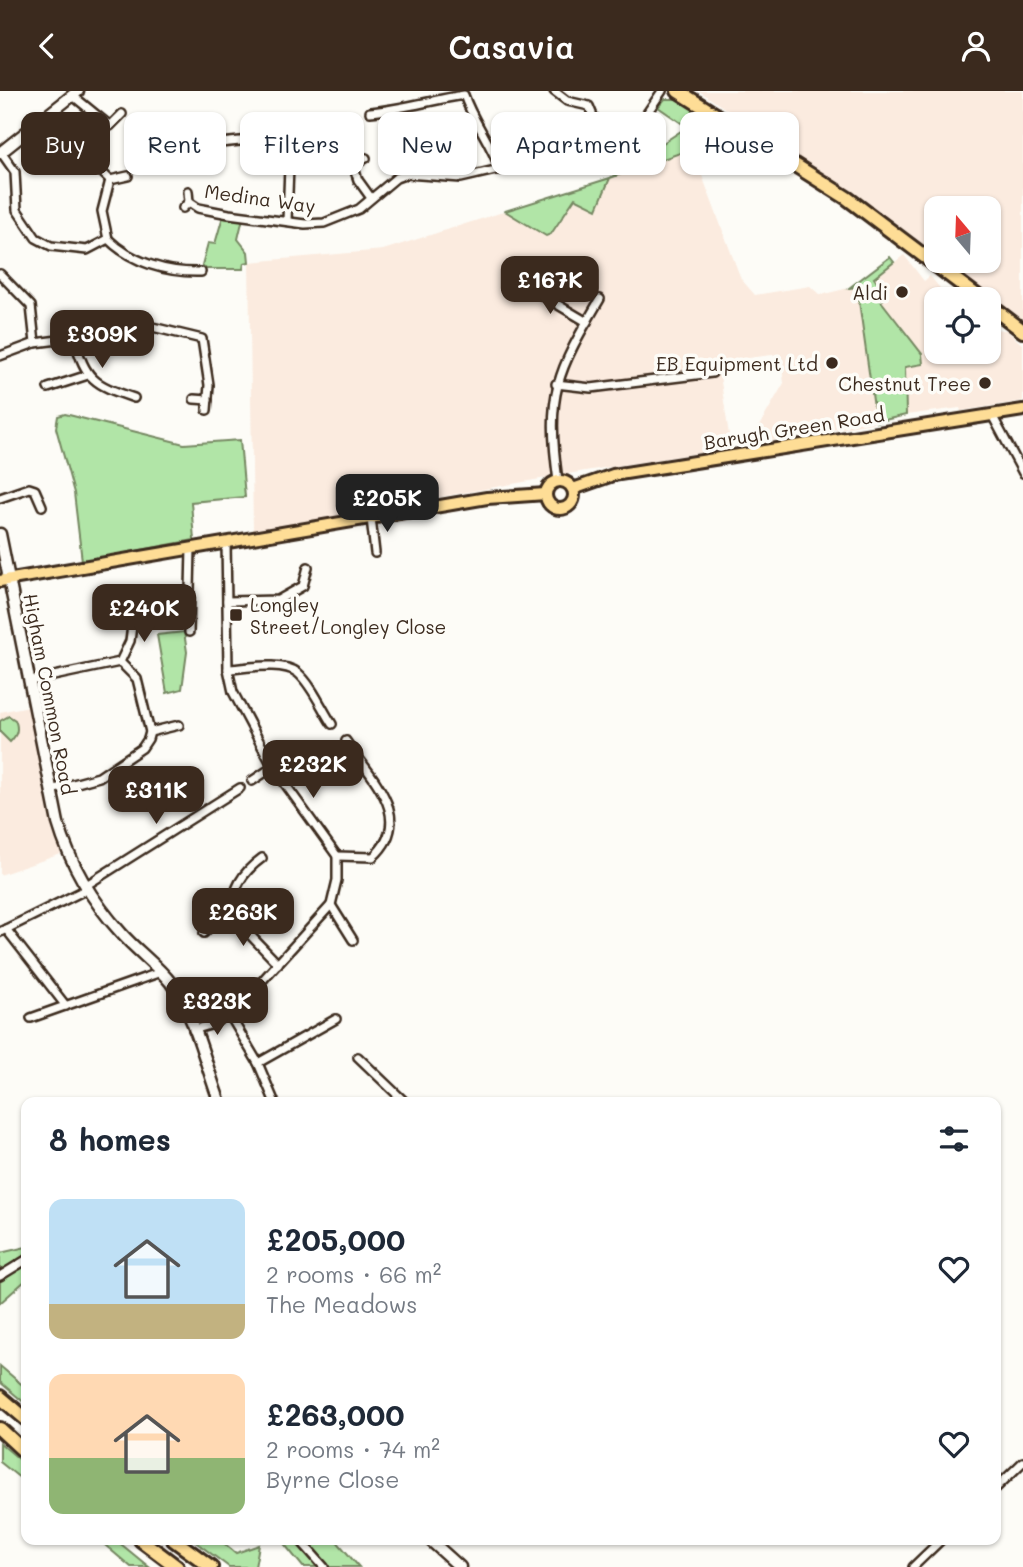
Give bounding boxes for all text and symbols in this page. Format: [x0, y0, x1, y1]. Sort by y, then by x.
text: Casavia [448, 25, 575, 67]
icon: back [28, 27, 66, 65]
icon: person [957, 27, 995, 65]
chip: Buy [21, 112, 110, 175]
chip: Rent [124, 112, 226, 175]
chip: Filters [240, 112, 364, 175]
chip: New [378, 112, 477, 175]
chip: Apartment [491, 112, 666, 175]
chip: House [680, 112, 799, 175]
street label: Medina Way [203, 178, 317, 218]
north arrow [924, 196, 1001, 273]
map controls [924, 196, 1001, 364]
pin: £167K [501, 257, 599, 316]
text: £167K [517, 264, 583, 294]
place label: Aldi [852, 280, 888, 305]
marker: Aldi [894, 284, 910, 300]
button: locate [924, 287, 1001, 364]
pin: £309K [53, 310, 151, 370]
text: £309K [66, 318, 138, 348]
place label: EB Equipment Ltd [656, 351, 818, 376]
marker: EB Equipment Ltd [824, 355, 840, 371]
place label: Chestnut Tree [838, 371, 971, 396]
marker: Chestnut Tree [977, 375, 993, 391]
street label: Barugh Green Road [702, 401, 886, 455]
pin: £205K [338, 475, 436, 534]
text: £205K [352, 482, 422, 512]
pin: £240K [95, 585, 193, 644]
street label: Higham Common Road [18, 591, 82, 797]
text: £240K [108, 592, 180, 622]
place label: Longley Street/Longley Close [250, 592, 446, 639]
marker: Longley Street/Longley Close [228, 607, 244, 623]
pin: £232K [264, 741, 362, 800]
text: £232K [279, 748, 347, 778]
pin: £311K [107, 767, 205, 826]
text: £311K [124, 774, 188, 804]
pin: £263K [194, 889, 292, 948]
text: £263K [208, 896, 278, 926]
pin: £323K [168, 977, 266, 1037]
text: £323K [182, 985, 252, 1015]
text: 8 homes [49, 1119, 171, 1159]
icon: filters [935, 1120, 973, 1158]
text: £205,000 [266, 1219, 405, 1259]
icon: home [105, 1227, 189, 1311]
icon: heart [935, 1250, 973, 1288]
text: 2 rooms · 66 m² [266, 1259, 441, 1289]
text: The Meadows [266, 1289, 418, 1319]
text: £263,000 [266, 1394, 405, 1434]
icon: home [105, 1402, 189, 1486]
icon: heart [935, 1425, 973, 1463]
text: 2 rooms · 74 m² [266, 1434, 440, 1464]
text: Byrne Close [266, 1464, 399, 1494]

